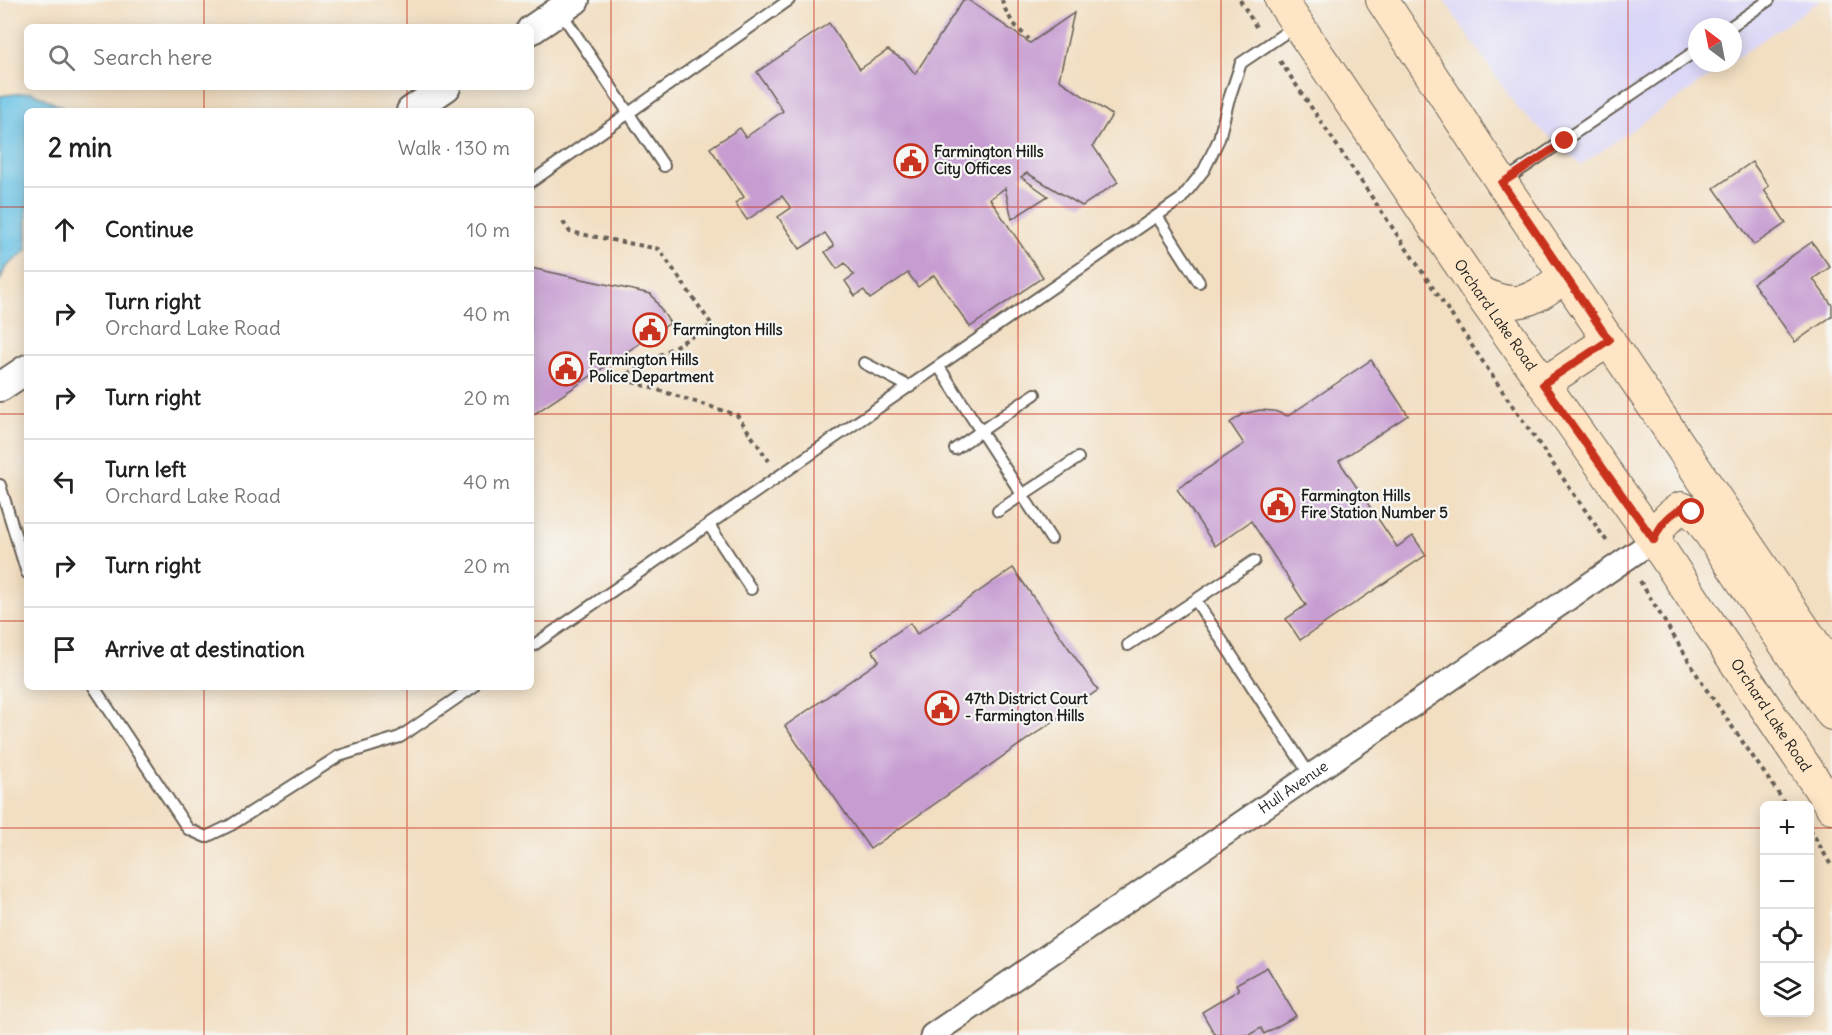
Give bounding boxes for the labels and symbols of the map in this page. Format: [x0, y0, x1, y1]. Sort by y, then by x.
north arrow [1688, 18, 1742, 72]
route end [1551, 127, 1577, 153]
place label: Farmington Hills City Offices [934, 142, 1044, 179]
public building icon: Farmington Hills City Offices [893, 143, 929, 179]
street label: Orchard Lake Road [1450, 255, 1541, 374]
public building icon: Farmington Hills [632, 312, 668, 348]
place label: Farmington Hills [673, 320, 783, 340]
place label: Farmington Hills Police Department [589, 350, 715, 387]
public building icon: Farmington Hills Police Department [548, 351, 584, 387]
place label: Farmington Hills Fire Station Number 5 [1301, 486, 1448, 522]
public building icon: Farmington Hills Fire Station Number 5 [1260, 487, 1296, 523]
route start [1678, 498, 1704, 524]
street label: Orchard Lake Road [1727, 655, 1816, 775]
place label: 47th District Court - Farmington Hills [965, 689, 1089, 726]
public building icon: 47th District Court - Farmington Hills [924, 690, 960, 726]
street label: Hull Avenue [1255, 756, 1331, 817]

